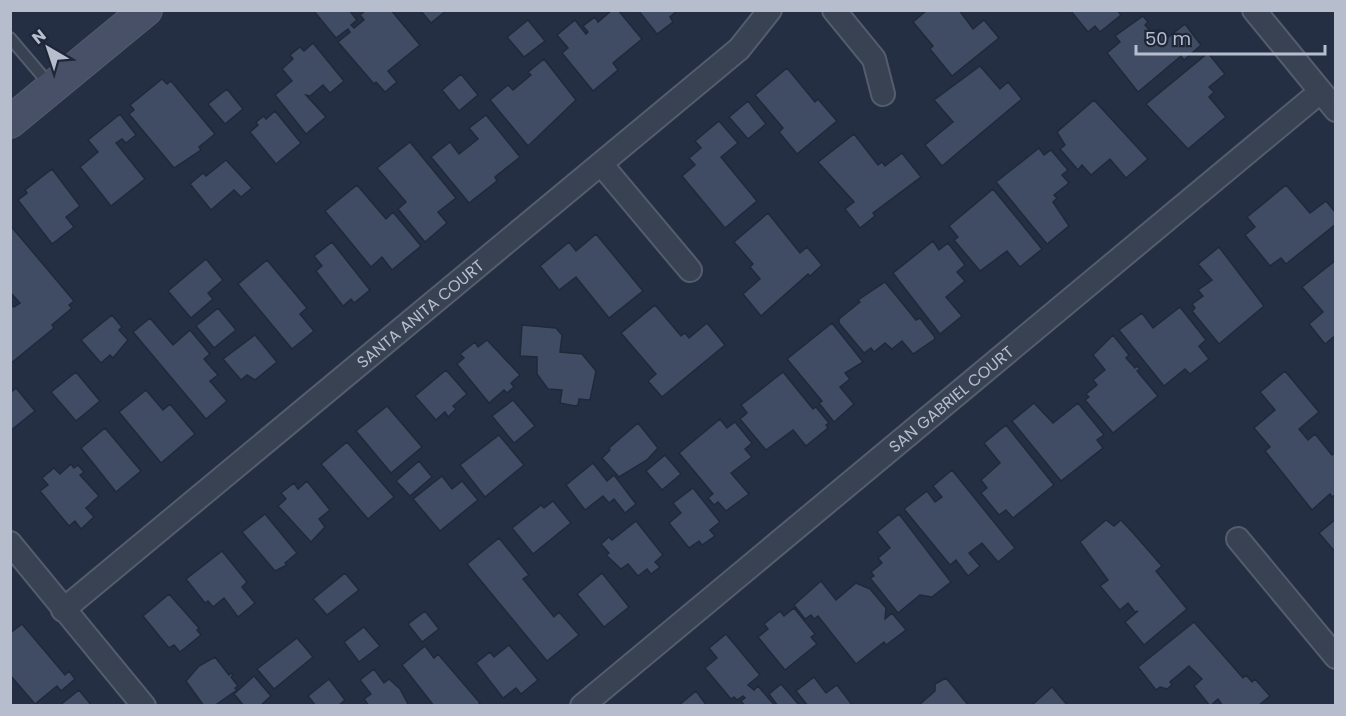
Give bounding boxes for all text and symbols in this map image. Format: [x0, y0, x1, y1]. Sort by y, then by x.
north arrow [18, 18, 78, 78]
scale bar [1136, 18, 1325, 56]
text: N [27, 24, 51, 49]
text: 50 m [1145, 26, 1191, 51]
street label: SANTA ANITA COURT [352, 254, 489, 373]
street label: SAN GABRIEL COURT [884, 340, 1019, 458]

